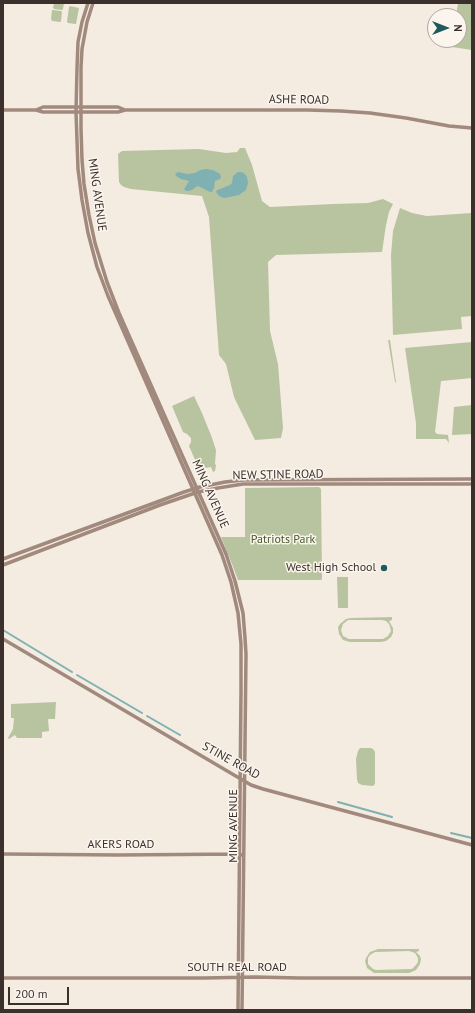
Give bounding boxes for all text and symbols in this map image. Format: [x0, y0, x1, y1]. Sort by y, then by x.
north arrow [427, 8, 467, 48]
text: N [451, 24, 465, 32]
street label: ASHE ROAD [269, 92, 329, 108]
street label: MING AVENUE [85, 158, 109, 232]
street label: MING AVENUE [188, 457, 232, 531]
street label: NEW STINE ROAD [232, 467, 324, 483]
park label: Patriots Park [251, 533, 315, 547]
place label: West High School [286, 561, 376, 575]
marker: West High School [379, 563, 389, 573]
street label: STINE ROAD [200, 739, 262, 783]
street label: MING AVENUE [227, 789, 241, 863]
street label: AKERS ROAD [88, 838, 154, 852]
street label: SOUTH REAL ROAD [187, 961, 287, 975]
scale bar [10, 979, 71, 1005]
text: 200 m [15, 986, 48, 1001]

